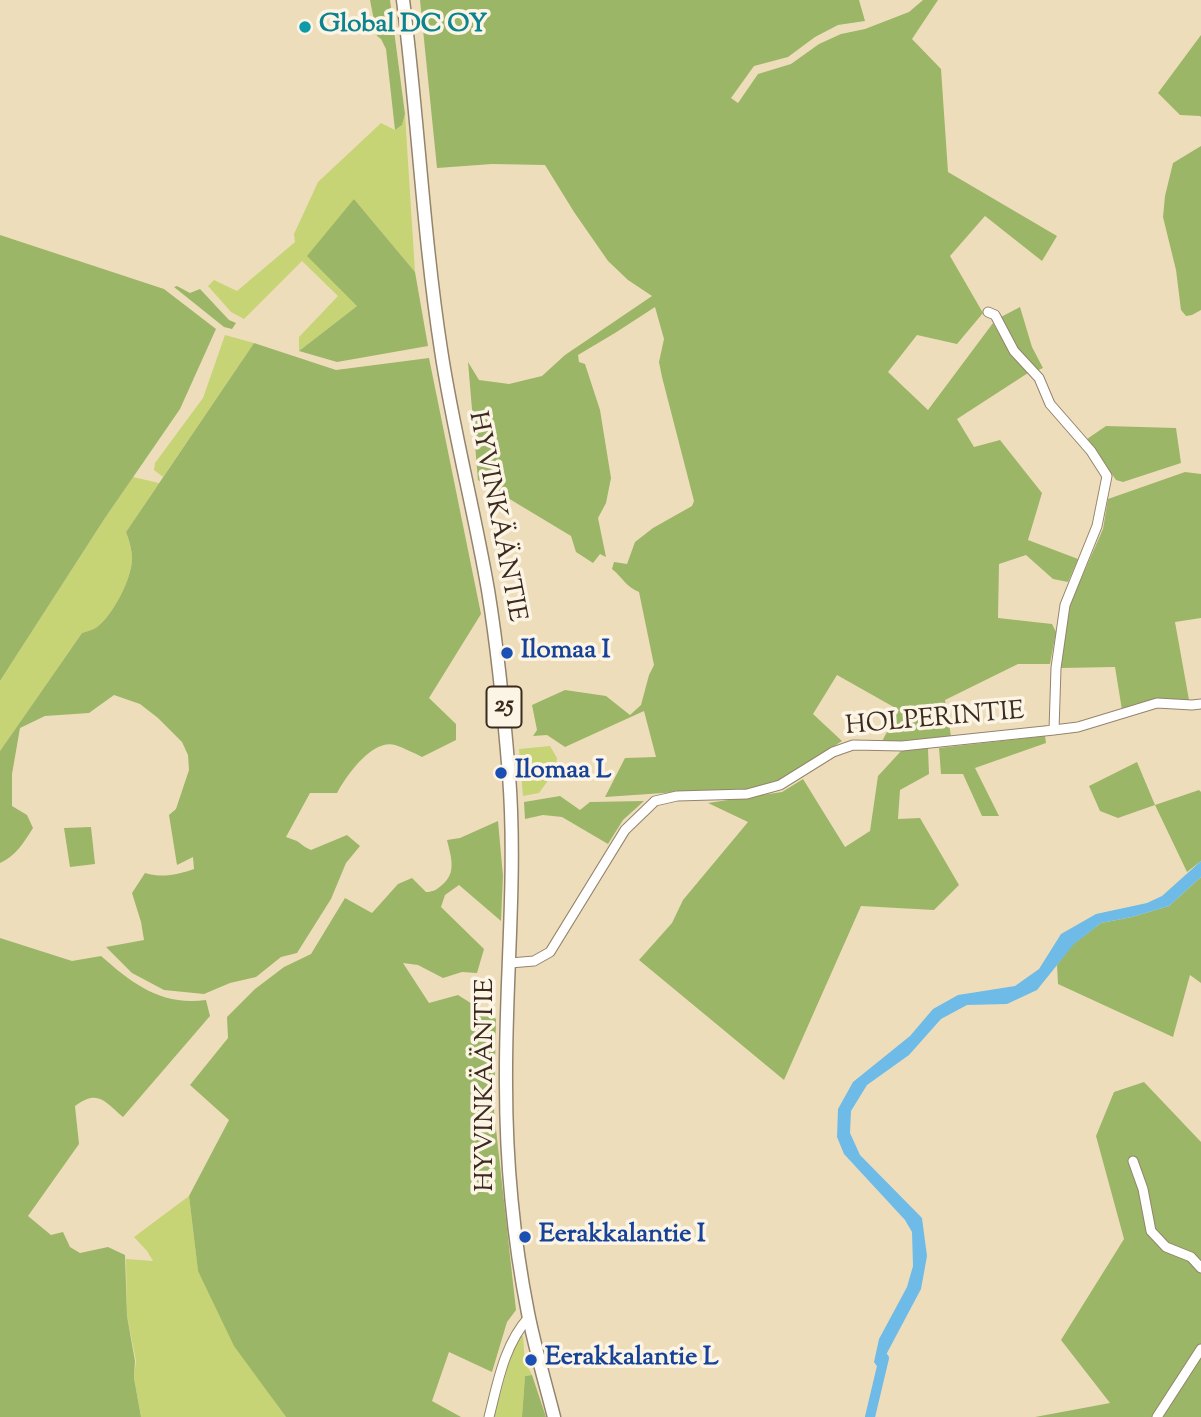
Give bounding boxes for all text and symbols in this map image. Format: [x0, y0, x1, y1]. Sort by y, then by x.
place label: Global DC OY [319, 11, 487, 43]
marker: Global DC OY [297, 19, 313, 35]
street label: HYVINKÄÄNTIE [459, 409, 531, 625]
place label: Ilomaa I [521, 637, 610, 669]
marker: Ilomaa I [499, 645, 515, 661]
road number: 25 [486, 686, 522, 728]
street label: HOLPERINTIE [844, 698, 1026, 744]
place label: Ilomaa L [515, 757, 611, 789]
marker: Ilomaa L [493, 765, 509, 781]
street label: HYVINKÄÄNTIE [472, 978, 504, 1192]
place label: Eerakkalantie I [539, 1221, 706, 1253]
marker: Eerakkalantie I [517, 1229, 533, 1245]
place label: Eerakkalantie L [545, 1344, 719, 1376]
marker: Eerakkalantie L [523, 1352, 539, 1368]

